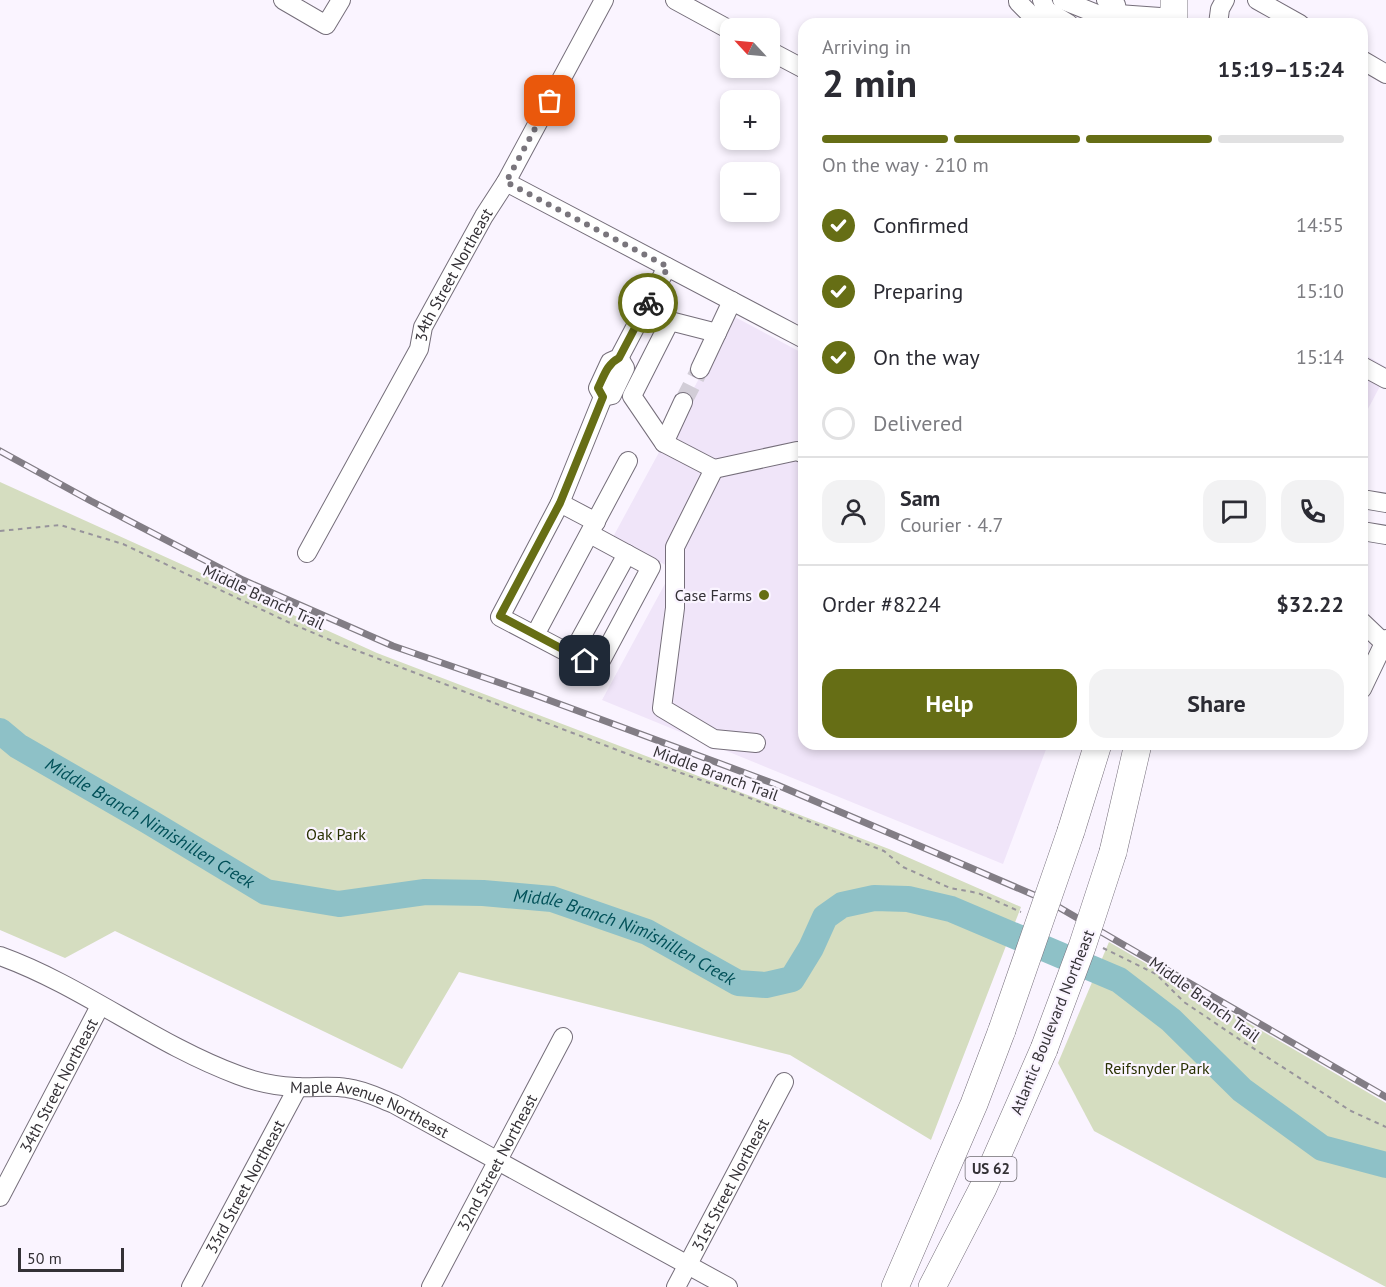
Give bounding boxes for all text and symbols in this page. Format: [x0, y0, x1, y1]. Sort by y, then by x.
north arrow [720, 18, 780, 78]
map controls [720, 18, 780, 222]
text: Arriving in [822, 34, 911, 60]
text: 15:19–15:24 [1218, 55, 1344, 83]
text: 2 min [822, 57, 917, 108]
pin [524, 75, 575, 126]
icon: bag [533, 84, 566, 117]
button: + [720, 90, 780, 150]
text: On the way · 210 m [822, 152, 989, 178]
button: − [720, 162, 780, 222]
street label: 34th Street Northeast [411, 204, 497, 343]
icon: check [822, 209, 855, 242]
text: Confirmed [873, 211, 969, 239]
text: 14:55 [1296, 212, 1344, 238]
courier [618, 273, 678, 333]
icon: check [822, 275, 855, 308]
text: Preparing [873, 277, 963, 305]
text: 15:10 [1296, 278, 1344, 304]
icon: bike [632, 287, 665, 320]
icon: check [822, 341, 855, 374]
text: On the way [873, 343, 980, 371]
text: 15:14 [1296, 344, 1344, 370]
text: Delivered [873, 409, 963, 437]
button: person [822, 480, 885, 543]
button: chat [1203, 480, 1266, 543]
button: phone [1281, 480, 1344, 543]
text: Sam [900, 484, 940, 512]
text: Courier · 4.7 [900, 512, 1003, 538]
street label: Middle Branch Trail [200, 560, 328, 634]
place label: Case Farms [675, 585, 752, 605]
marker: Case Farms [757, 588, 771, 602]
text: Order #8224 [822, 590, 941, 618]
text: $32.22 [1276, 590, 1344, 618]
pin [559, 635, 610, 686]
icon: home [568, 644, 601, 677]
button: Help [822, 669, 1077, 738]
button: Share [1089, 669, 1344, 738]
street label: Middle Branch Trail [651, 741, 782, 805]
water label: Middle Branch Nimishillen Creek [41, 752, 259, 894]
park label: Oak Park [306, 824, 366, 844]
water label: Middle Branch Nimishillen Creek [512, 884, 741, 991]
street label: Atlantic Boulevard Northeast [1006, 926, 1098, 1117]
street label: Middle Branch Trail [1146, 952, 1265, 1046]
street label: 34th Street Northeast [15, 1014, 102, 1156]
park label: Reifsnyder Park [1104, 1058, 1210, 1078]
street label: Maple Avenue Northeast [290, 1077, 453, 1142]
street label: 32nd Street Northeast [452, 1090, 541, 1234]
street label: 31st Street Northeast [687, 1114, 773, 1254]
street label: 33rd Street Northeast [201, 1116, 289, 1257]
road number: US 62 [966, 1157, 1016, 1181]
scale bar [18, 1245, 124, 1272]
text: 50 m [27, 1248, 62, 1268]

